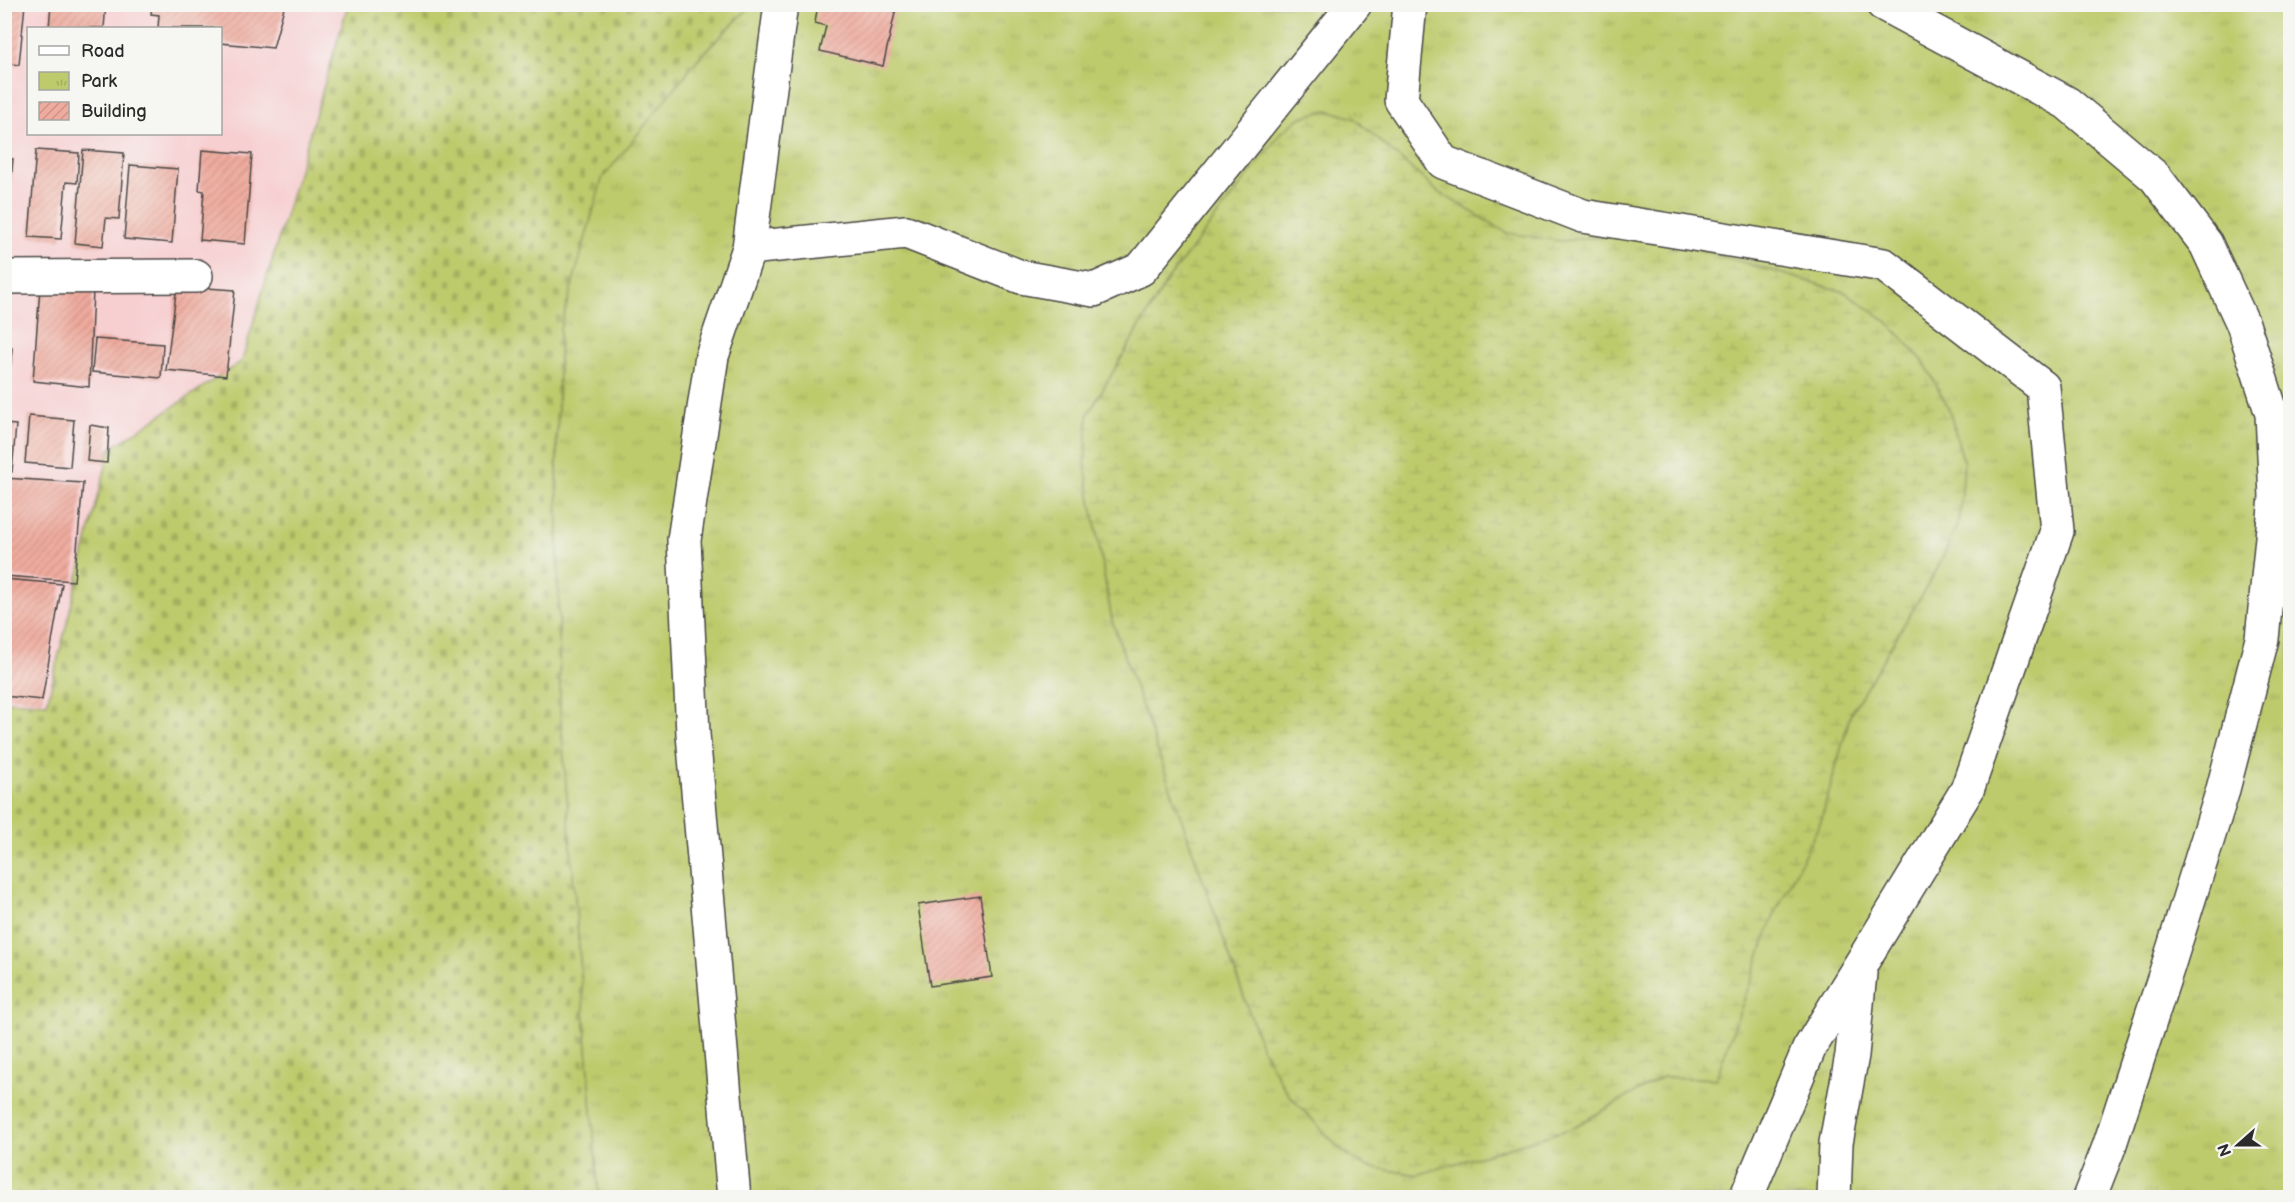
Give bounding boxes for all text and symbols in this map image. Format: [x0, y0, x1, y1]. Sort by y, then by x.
legend [27, 27, 222, 135]
text: Road [81, 41, 125, 62]
text: Park [81, 71, 117, 92]
text: Building [81, 101, 147, 122]
north arrow [2208, 1115, 2268, 1175]
text: N [2214, 1141, 2236, 1159]

